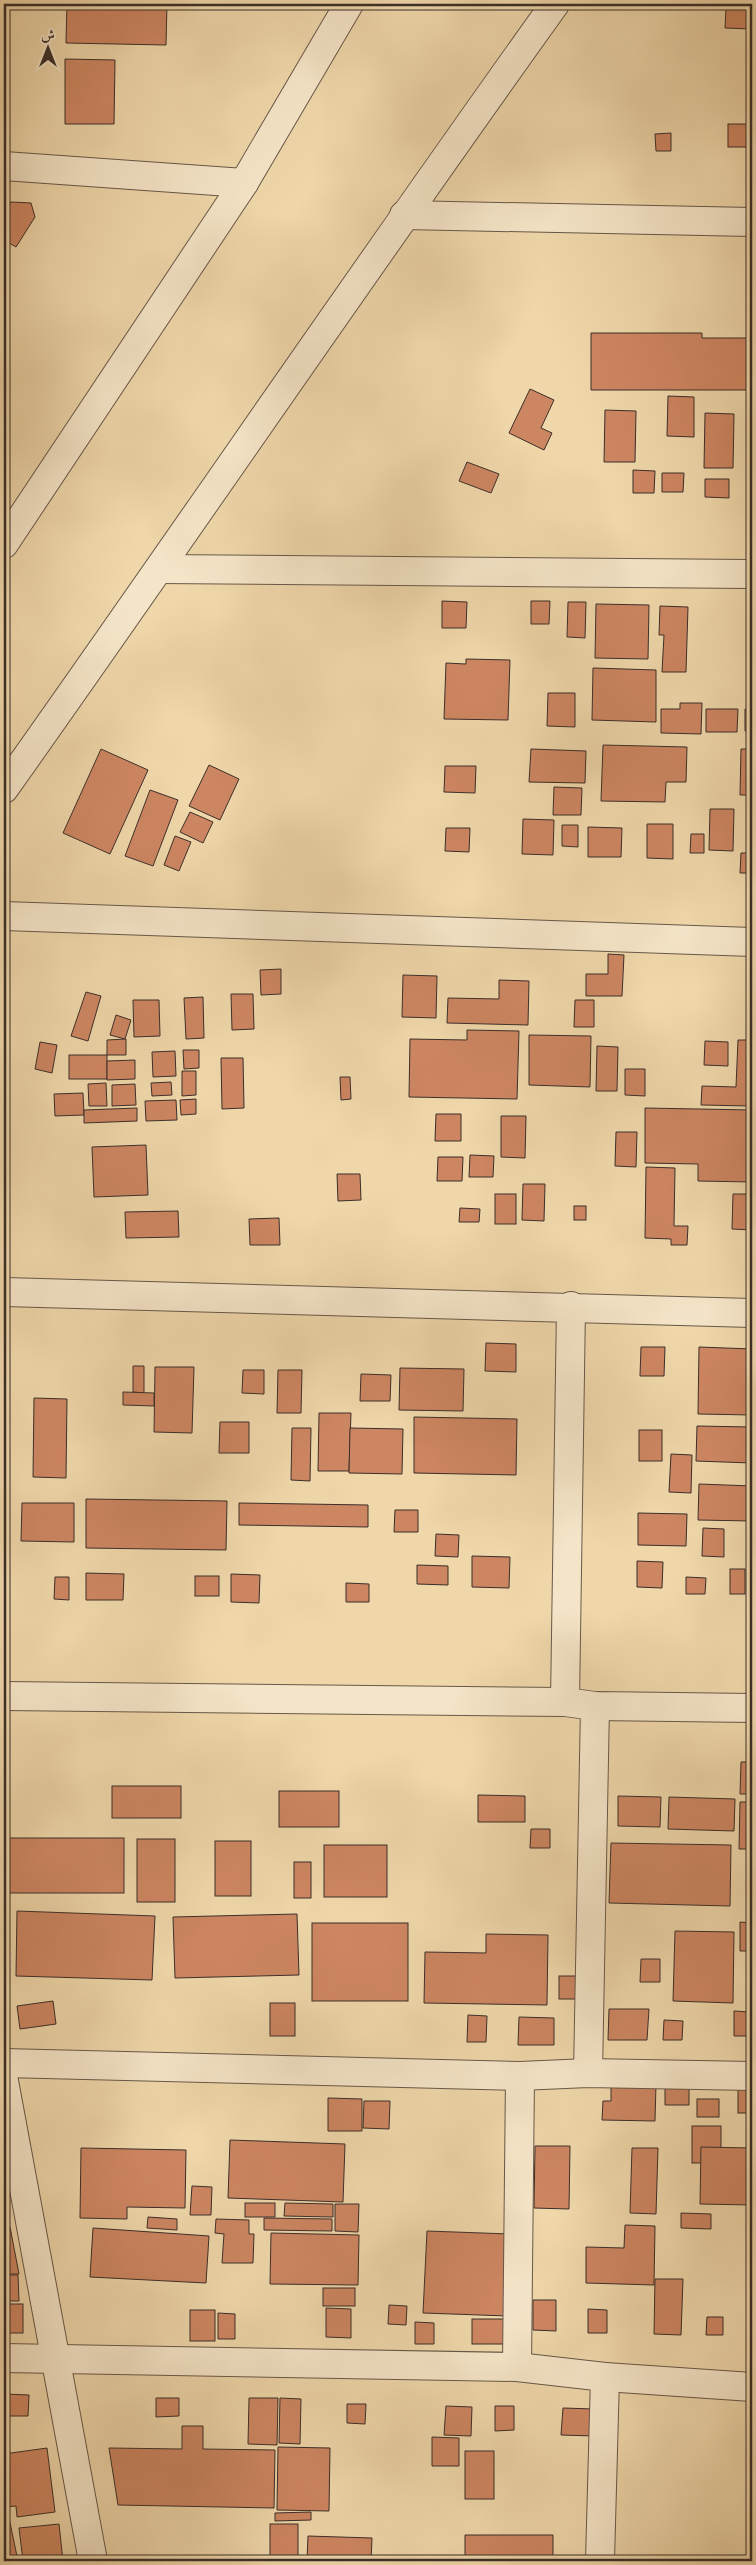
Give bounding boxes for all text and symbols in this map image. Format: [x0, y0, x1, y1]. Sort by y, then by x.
north arrow [22, 22, 72, 72]
text: ش [41, 29, 55, 43]

